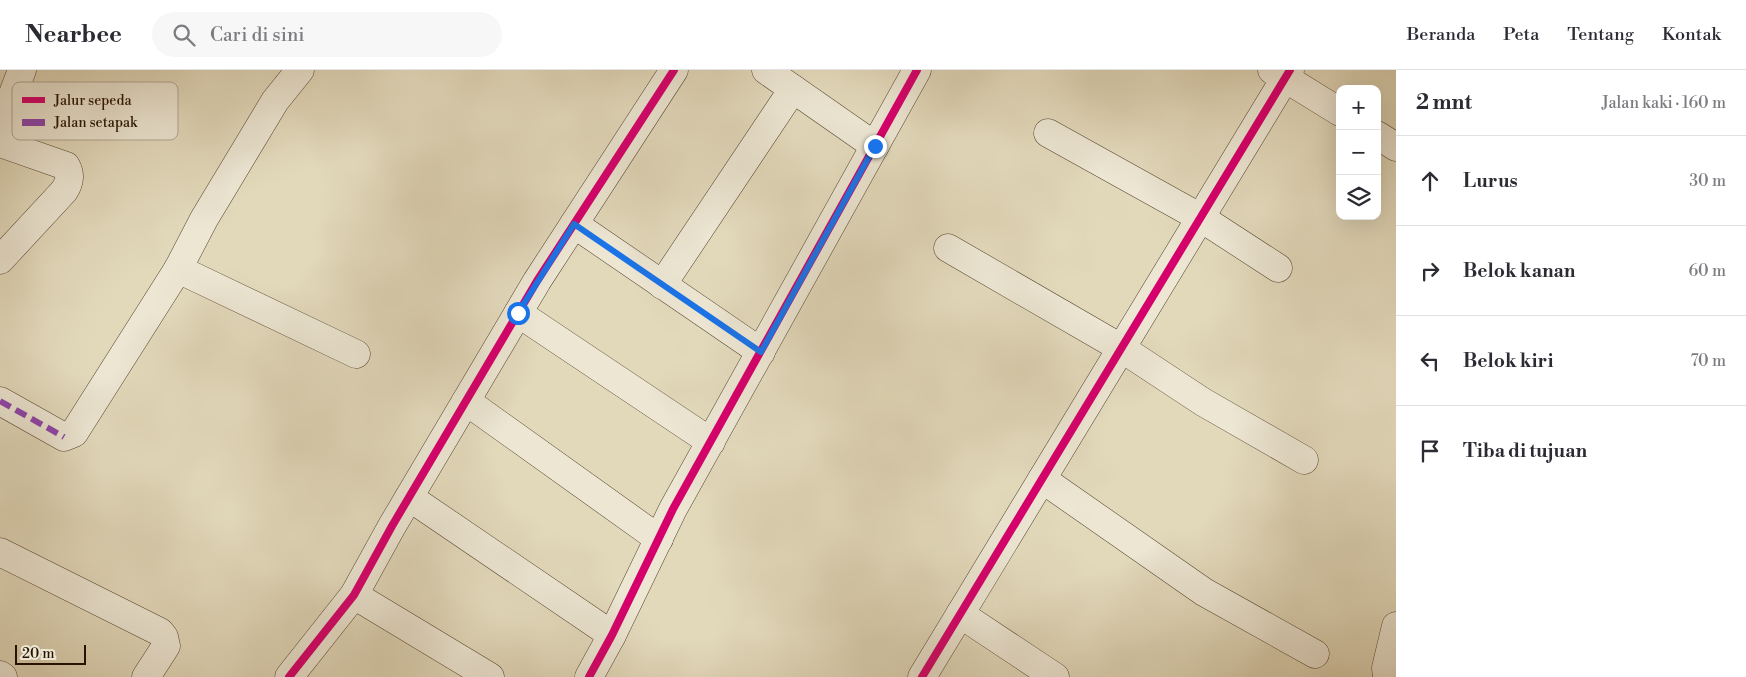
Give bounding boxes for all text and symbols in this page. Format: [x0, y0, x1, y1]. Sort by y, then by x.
search box [152, 12, 502, 57]
text: Nearbee [25, 20, 122, 50]
icon: search [170, 21, 198, 49]
text: Cari di sini [210, 23, 305, 47]
text: Beranda [1407, 23, 1475, 46]
text: Peta [1503, 23, 1539, 46]
text: Tentang [1567, 23, 1634, 46]
text: Kontak [1662, 23, 1721, 46]
legend [12, 82, 178, 140]
map controls [1336, 85, 1381, 220]
button: + [1336, 85, 1381, 130]
text: 2 mnt [1416, 90, 1472, 116]
text: Jalur sepeda [53, 92, 132, 110]
text: Jalan kaki · 160 m [1602, 93, 1726, 113]
text: Jalan setapak [53, 114, 138, 132]
button: − [1336, 130, 1381, 175]
route end [864, 135, 887, 158]
icon: ahead [1416, 167, 1444, 195]
text: Lurus [1463, 169, 1518, 193]
text: 30 m [1689, 171, 1726, 191]
button: layers [1336, 175, 1381, 220]
icon: right [1416, 257, 1444, 285]
text: Belok kanan [1463, 259, 1576, 283]
text: 60 m [1688, 261, 1726, 281]
route start [507, 302, 530, 325]
icon: left [1416, 347, 1444, 375]
text: Belok kiri [1463, 349, 1553, 373]
text: 70 m [1690, 351, 1726, 371]
icon: arrive [1416, 437, 1444, 465]
text: Tiba di tujuan [1463, 439, 1587, 463]
scale bar [15, 642, 86, 665]
text: 20 m [22, 645, 54, 663]

